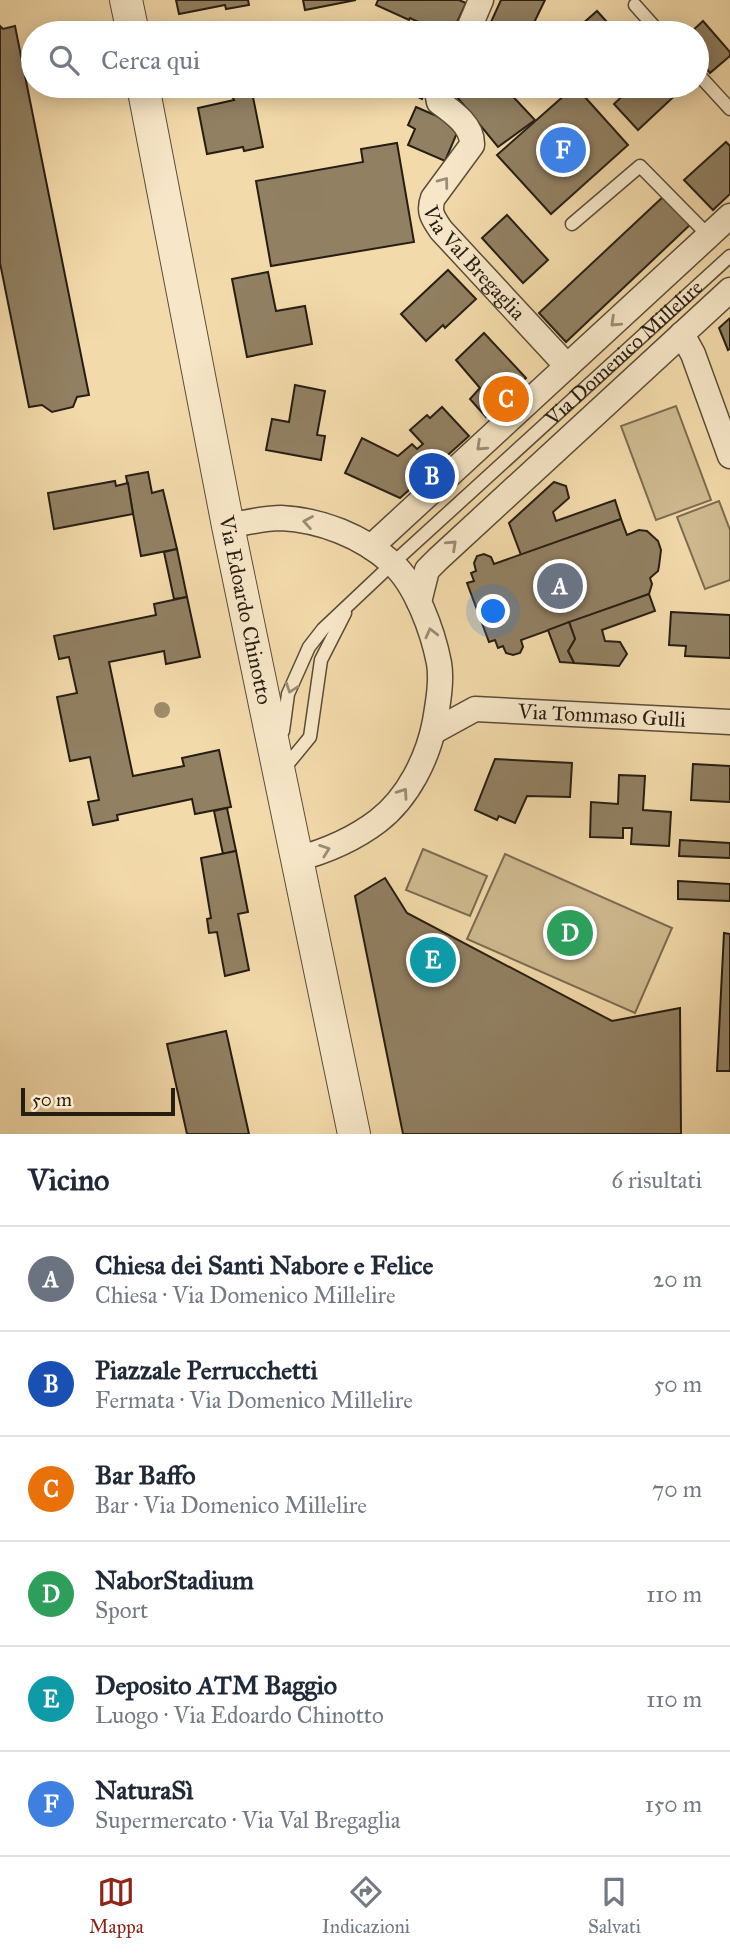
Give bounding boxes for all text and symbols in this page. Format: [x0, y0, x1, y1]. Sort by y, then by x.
search box [21, 21, 709, 98]
icon: search [45, 41, 83, 79]
text: Cerca qui [101, 44, 200, 76]
pin: F [540, 124, 586, 176]
one-way arrow [436, 178, 449, 190]
street label: Via Val Bregaglia [417, 202, 531, 326]
street label: Via Domenico Millelire [539, 274, 708, 432]
one-way arrow [610, 314, 623, 327]
pin: C [483, 373, 529, 425]
one-way arrow [476, 438, 489, 450]
pin: B [409, 450, 455, 502]
street label: Via Edoardo Chinotto [213, 513, 278, 707]
one-way arrow [302, 515, 314, 530]
one-way arrow [444, 541, 457, 553]
pin: A [537, 560, 583, 612]
your location [476, 594, 510, 628]
one-way arrow [424, 627, 439, 639]
one-way arrow [285, 682, 299, 694]
street label: Via Tommaso Gulli [516, 698, 687, 733]
one-way arrow [395, 788, 407, 801]
one-way arrow [319, 844, 331, 858]
pin: D [547, 907, 593, 959]
pin: E [410, 934, 456, 986]
scale bar [21, 1085, 175, 1117]
text: 50 m [32, 1088, 72, 1111]
text: Vicino [28, 1162, 109, 1198]
text: 6 risultati [611, 1166, 702, 1194]
text: Chiesa dei Santi Nabore e Felice [95, 1249, 433, 1281]
text: A [43, 1265, 59, 1293]
text: 20 m [653, 1265, 702, 1293]
text: Chiesa · Via Domenico Millelire [95, 1281, 396, 1309]
text: Piazzale Perrucchetti [95, 1354, 318, 1386]
text: B [43, 1370, 59, 1398]
text: 50 m [654, 1370, 702, 1398]
text: Fermata · Via Domenico Millelire [95, 1386, 413, 1414]
text: Bar Baffo [95, 1459, 196, 1491]
text: C [43, 1475, 59, 1503]
text: 70 m [652, 1475, 702, 1503]
text: Bar · Via Domenico Millelire [95, 1491, 367, 1519]
text: NaborStadium [95, 1564, 254, 1596]
text: D [42, 1580, 60, 1608]
text: 110 m [646, 1580, 702, 1608]
text: Sport [95, 1596, 148, 1624]
text: Deposito ATM Baggio [95, 1669, 337, 1701]
text: E [43, 1685, 59, 1713]
text: 110 m [646, 1685, 702, 1713]
text: Luogo · Via Edoardo Chinotto [95, 1701, 384, 1729]
text: NaturaSì [95, 1774, 193, 1806]
text: F [43, 1790, 59, 1818]
text: 150 m [645, 1790, 702, 1818]
text: Supermercato · Via Val Bregaglia [95, 1806, 400, 1834]
tab: Mappa [89, 1873, 144, 1938]
tab: Indicazioni [322, 1873, 410, 1938]
tab: Salvati [588, 1873, 641, 1938]

